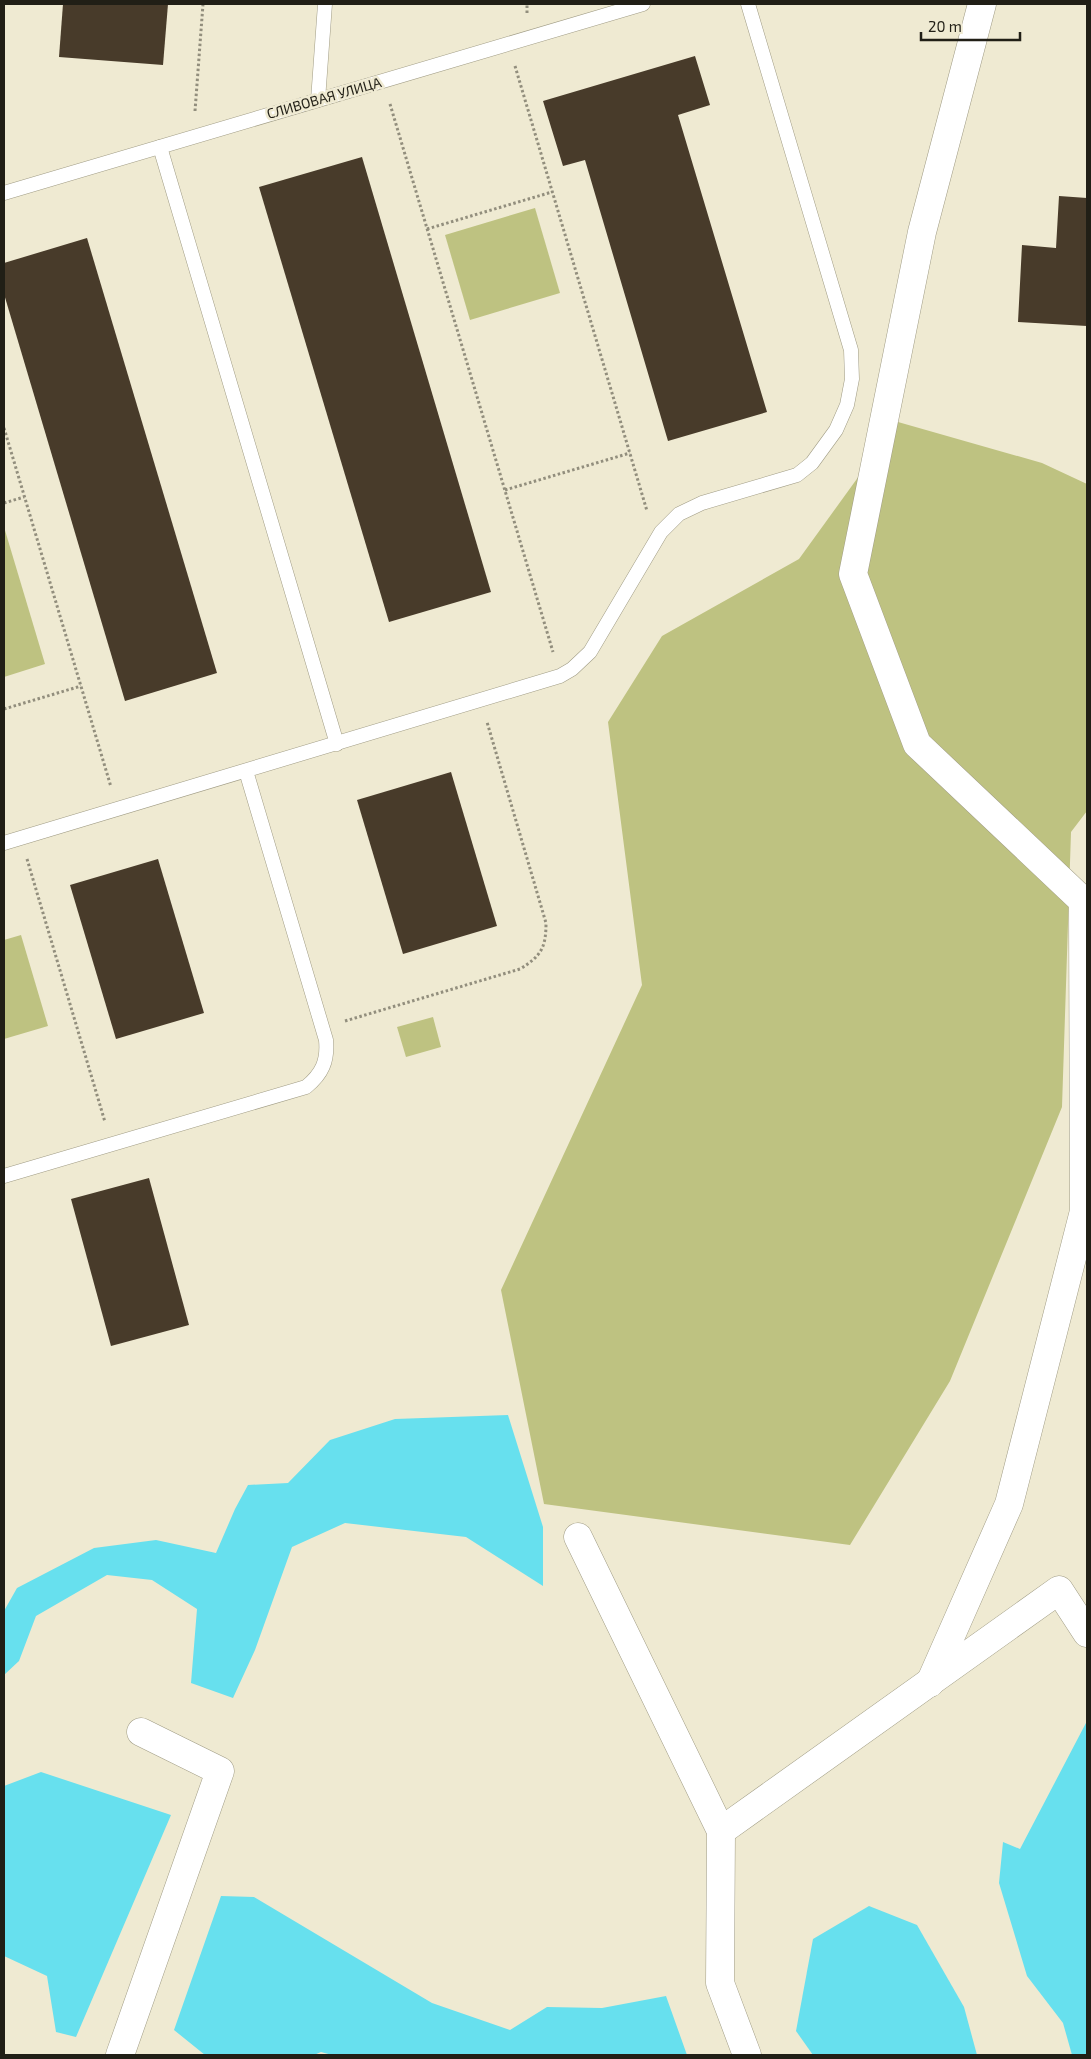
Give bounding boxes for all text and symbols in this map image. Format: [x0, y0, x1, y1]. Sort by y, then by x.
scale bar [921, 10, 1020, 42]
text: 20 m [928, 17, 962, 35]
street label: СЛИВОВАЯ УЛИЦА [265, 73, 383, 122]

